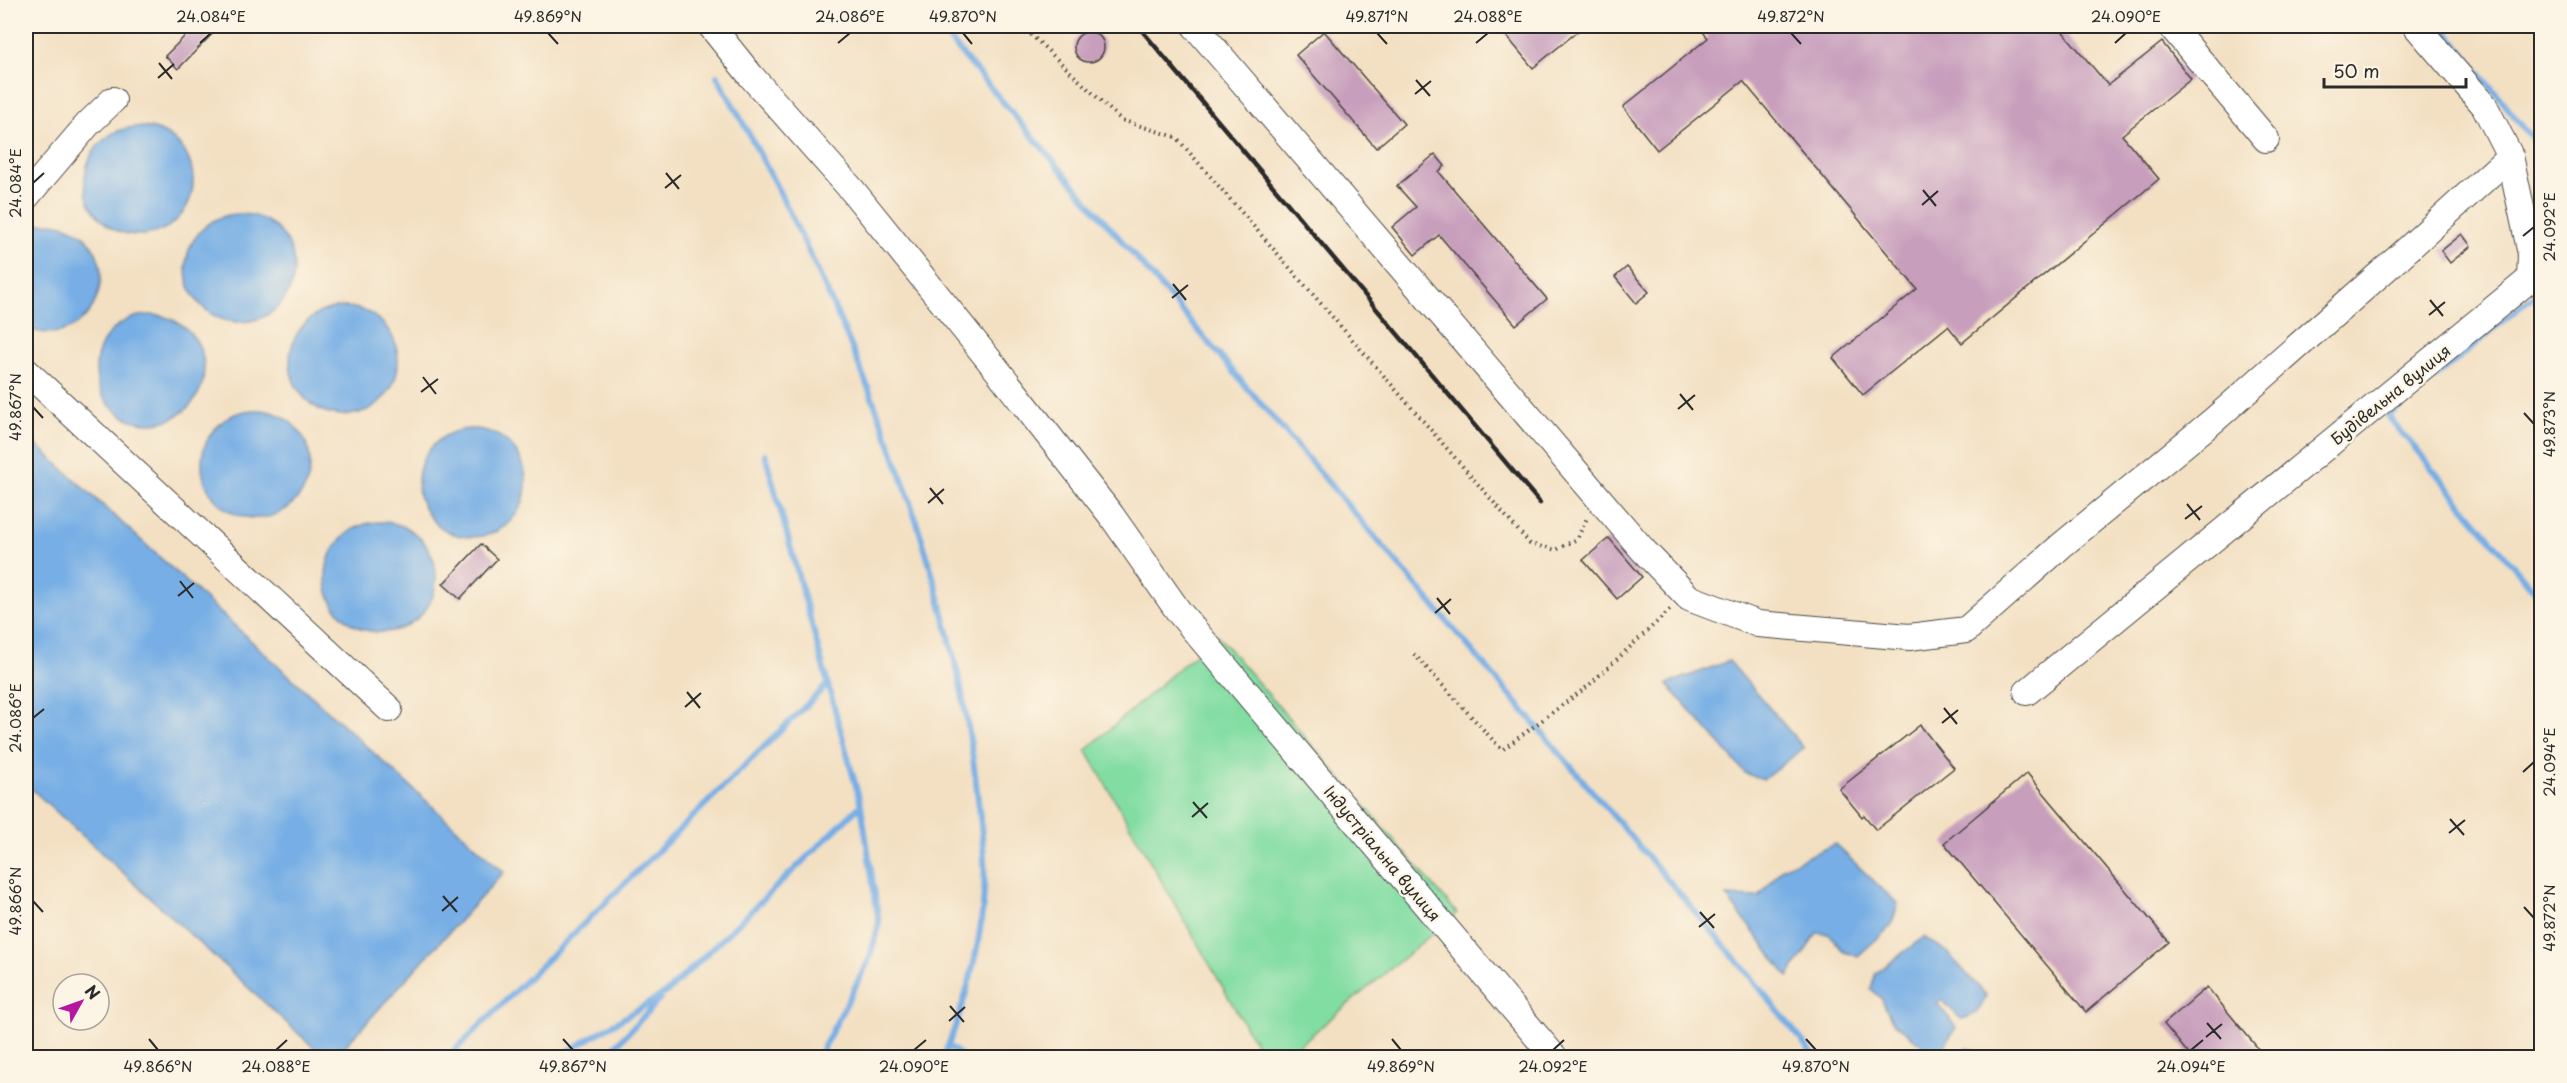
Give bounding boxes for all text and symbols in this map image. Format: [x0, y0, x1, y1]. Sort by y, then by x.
text: 24.084°E [176, 4, 246, 27]
text: 49.869°N [514, 4, 582, 27]
text: 24.086°E [815, 4, 885, 27]
text: 49.870°N [929, 4, 997, 27]
text: 49.871°N [1345, 4, 1409, 27]
text: 24.088°E [1453, 4, 1523, 27]
text: 49.872°N [1757, 4, 1825, 27]
text: 24.090°E [2091, 4, 2161, 27]
scale bar [2324, 51, 2466, 89]
text: 50 m [2333, 57, 2380, 84]
text: 24.084°E [3, 148, 26, 218]
text: 24.092°E [2537, 192, 2560, 262]
street label: Будівельна вулиця [2325, 338, 2455, 450]
text: 49.867°N [3, 373, 26, 441]
text: 49.873°N [2537, 391, 2560, 457]
text: 24.086°E [3, 683, 26, 753]
text: 24.094°E [2537, 727, 2560, 797]
street label: Індустріальна вулиця [1319, 780, 1447, 926]
text: 49.866°N [3, 867, 26, 935]
text: 49.872°N [2537, 884, 2560, 952]
north arrow [51, 972, 111, 1032]
text: N [80, 979, 107, 1004]
text: 49.866°N [124, 1054, 192, 1077]
text: 24.088°E [241, 1054, 311, 1077]
text: 49.867°N [539, 1054, 607, 1077]
text: 24.090°E [879, 1054, 949, 1077]
text: 49.869°N [1367, 1054, 1435, 1077]
text: 24.092°E [1518, 1054, 1588, 1077]
text: 49.870°N [1782, 1054, 1850, 1077]
text: 24.094°E [2156, 1054, 2226, 1077]

